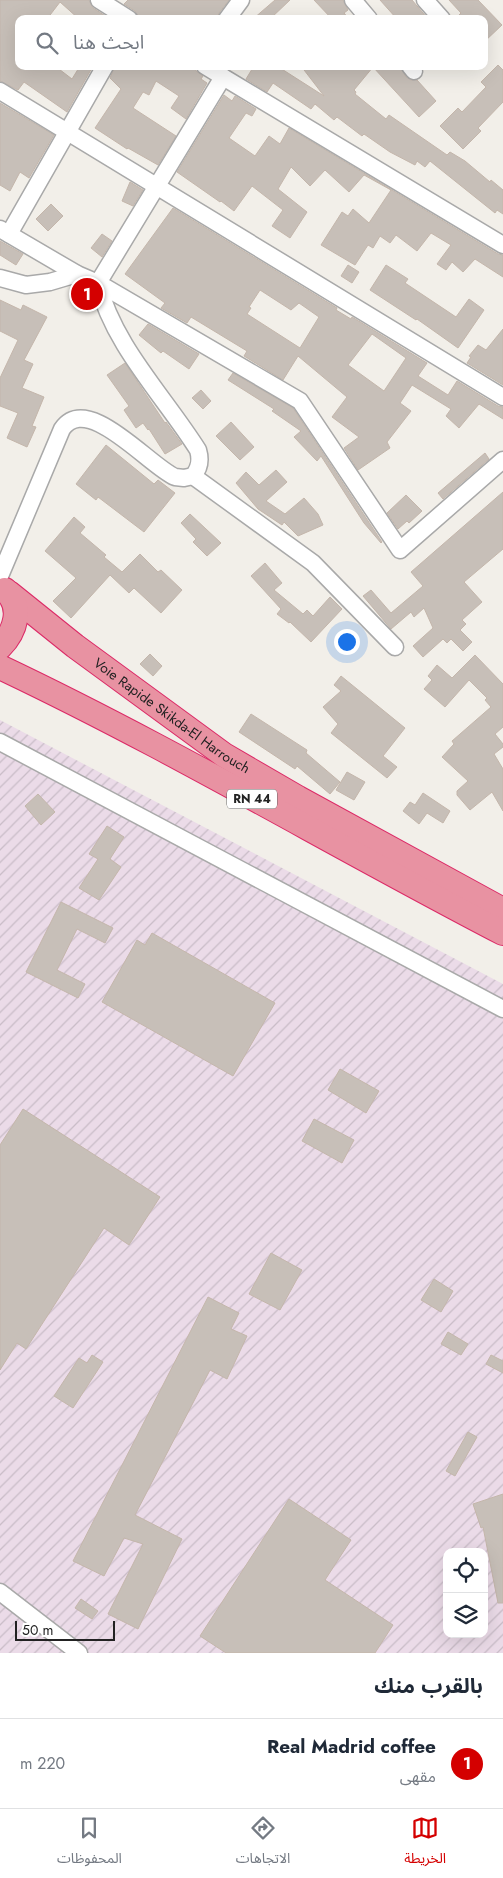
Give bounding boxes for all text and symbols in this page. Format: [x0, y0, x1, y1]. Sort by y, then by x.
search box [15, 15, 488, 70]
icon: search [33, 29, 61, 57]
text: ابحث هنا [73, 29, 144, 56]
pin: 1 [71, 275, 103, 313]
your location [334, 629, 360, 655]
street label: Voie Rapide Skikda-El Harrouch [89, 653, 254, 778]
road number: RN 44 [227, 790, 277, 809]
map controls [443, 1548, 488, 1638]
button: locate [443, 1548, 488, 1593]
button: layers [443, 1593, 488, 1638]
scale bar [15, 1618, 115, 1641]
text: 50 m [22, 1620, 53, 1640]
text: بالقرب منك [374, 1671, 483, 1701]
text: Real Madrid coffee [267, 1733, 436, 1760]
text: 220 m [20, 1752, 65, 1775]
text: 1 [463, 1752, 471, 1775]
text: مقهى [400, 1765, 436, 1788]
tab: المحفوظات [57, 1814, 122, 1873]
tab: الاتجاهات [236, 1814, 290, 1873]
tab: الخريطة [404, 1814, 446, 1873]

